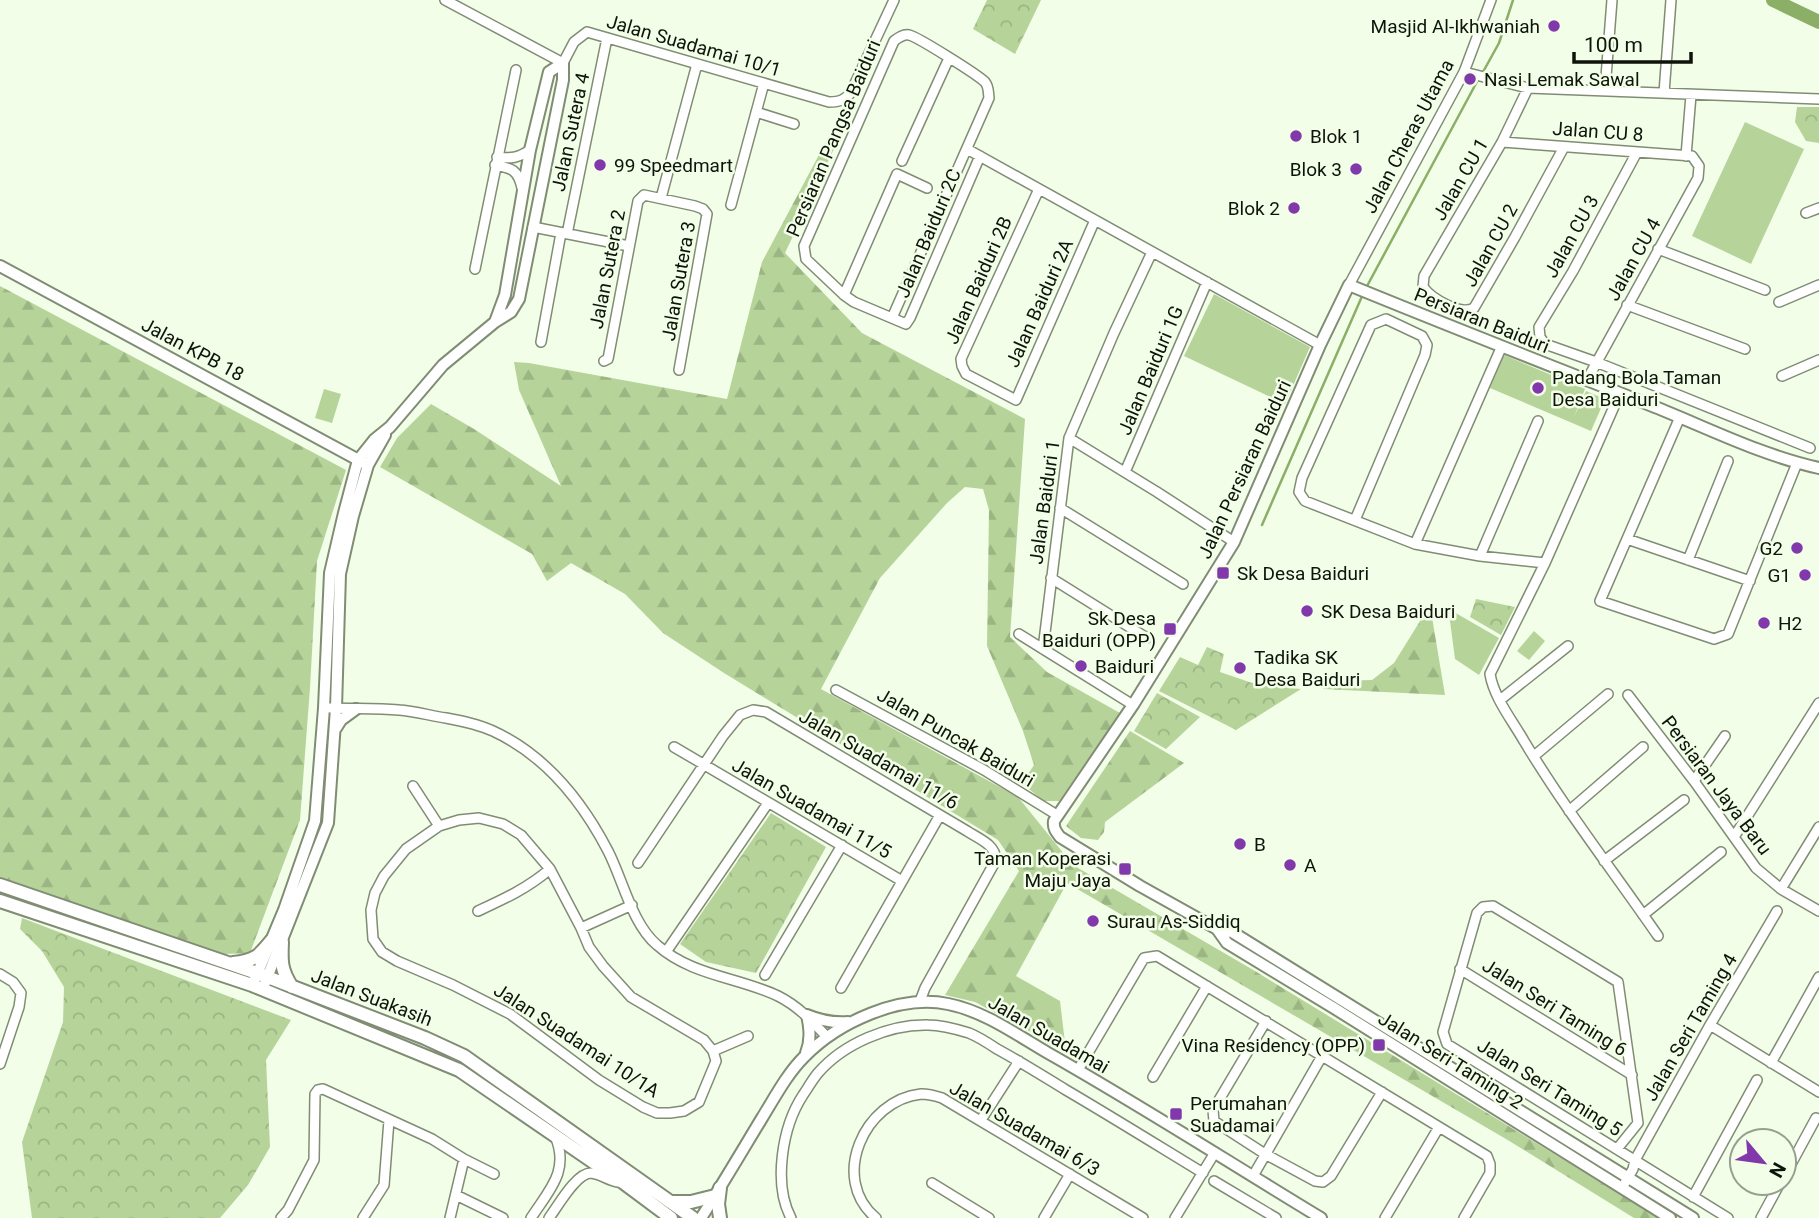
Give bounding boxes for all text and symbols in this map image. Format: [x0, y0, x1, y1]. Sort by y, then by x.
street label: Jalan Suadamai 10/1 [604, 10, 784, 81]
place label: Masjid Al-Ikhwaniah [1371, 15, 1540, 38]
marker: Masjid Al-Ikhwaniah [1546, 18, 1562, 34]
scale bar [1574, 21, 1691, 65]
text: 100 m [1584, 33, 1643, 57]
street label: Persiaran Pangsa Baiduri [781, 36, 885, 240]
street label: Jalan Cheras Utama [1358, 55, 1459, 217]
place label: Nasi Lemak Sawal [1484, 68, 1640, 91]
street label: Jalan Sutera 4 [547, 70, 594, 194]
marker: Nasi Lemak Sawal [1462, 71, 1478, 87]
street label: Jalan CU 8 [1552, 117, 1644, 146]
place label: Blok 1 [1310, 125, 1362, 148]
marker: Blok 1 [1288, 128, 1304, 144]
street label: Jalan CU 1 [1428, 134, 1493, 224]
place label: 99 Speedmart [614, 154, 733, 177]
marker: 99 Speedmart [592, 157, 608, 173]
place label: Blok 3 [1290, 158, 1342, 181]
marker: Blok 3 [1348, 161, 1364, 177]
street label: Jalan Baiduri 2C [891, 165, 966, 301]
street label: Jalan CU 3 [1539, 191, 1604, 282]
place label: Blok 2 [1228, 197, 1280, 220]
marker: Blok 2 [1286, 200, 1302, 216]
street label: Jalan CU 2 [1458, 200, 1523, 291]
street label: Jalan Sutera 2 [585, 208, 630, 331]
street label: Jalan Baiduri 2B [940, 213, 1017, 348]
street label: Jalan CU 4 [1601, 214, 1666, 305]
street label: Jalan Sutera 3 [657, 220, 700, 343]
street label: Jalan Baiduri 2A [1001, 235, 1078, 371]
street label: Persiaran Baiduri [1411, 283, 1553, 358]
street label: Jalan Baiduri 1G [1113, 302, 1188, 438]
street label: Jalan KPB 18 [138, 313, 248, 386]
place label: Padang Bola Taman Desa Baiduri [1552, 366, 1721, 411]
street label: Jalan Persiaran Baiduri [1193, 376, 1296, 562]
marker: Padang Bola Taman Desa Baiduri [1530, 380, 1546, 396]
street label: Jalan Baiduri 1 [1024, 438, 1065, 566]
place label: G2 [1759, 537, 1783, 560]
marker: G2 [1789, 540, 1805, 556]
place label: Sk Desa Baiduri [1237, 562, 1369, 585]
place label: G1 [1767, 564, 1791, 587]
marker: Sk Desa Baiduri [1215, 565, 1231, 581]
marker: G1 [1797, 567, 1813, 583]
place label: SK Desa Baiduri [1321, 600, 1455, 623]
marker: SK Desa Baiduri [1299, 603, 1315, 619]
place label: Sk Desa Baiduri (OPP) [1042, 607, 1156, 652]
place label: H2 [1778, 612, 1802, 635]
marker: H2 [1756, 615, 1772, 631]
marker: Sk Desa Baiduri (OPP) [1162, 621, 1178, 637]
place label: Tadika SK Desa Baiduri [1254, 646, 1360, 691]
place label: Baiduri [1095, 655, 1154, 678]
marker: Baiduri [1073, 658, 1089, 674]
marker: Tadika SK Desa Baiduri [1232, 660, 1248, 676]
street label: Jalan Puncak Baiduri [873, 683, 1038, 792]
street label: Jalan Suadamai 11/6 [795, 704, 963, 814]
street label: Persiaran Jaya Baru [1657, 711, 1776, 859]
street label: Jalan Suadamai 11/5 [728, 753, 896, 863]
place label: B [1254, 833, 1266, 856]
marker: B [1232, 836, 1248, 852]
place label: Taman Koperasi Maju Jaya [974, 847, 1111, 892]
place label: A [1304, 854, 1317, 877]
marker: A [1282, 857, 1298, 873]
marker: Taman Koperasi Maju Jaya [1117, 861, 1133, 877]
place label: Surau As-Siddiq [1107, 910, 1241, 933]
marker: Surau As-Siddiq [1085, 913, 1101, 929]
street label: Jalan Seri Taming 4 [1639, 949, 1742, 1105]
street label: Jalan Seri Taming 6 [1478, 954, 1631, 1061]
street label: Jalan Suakasih [308, 964, 436, 1031]
street label: Jalan Suadamai 10/1A [490, 978, 664, 1103]
street label: Jalan Suadamai [984, 991, 1113, 1078]
street label: Jalan Seri Taming 2 [1374, 1007, 1527, 1114]
place label: Vina Residency (OPP) [1181, 1034, 1365, 1057]
street label: Jalan Seri Taming 5 [1473, 1034, 1626, 1141]
marker: Vina Residency (OPP) [1371, 1037, 1387, 1053]
street label: Jalan Suadamai 6/3 [946, 1076, 1104, 1181]
place label: Perumahan Suadamai [1190, 1092, 1287, 1137]
marker: Perumahan Suadamai [1168, 1106, 1184, 1122]
north arrow [1728, 1127, 1798, 1197]
text: N [1764, 1159, 1791, 1181]

